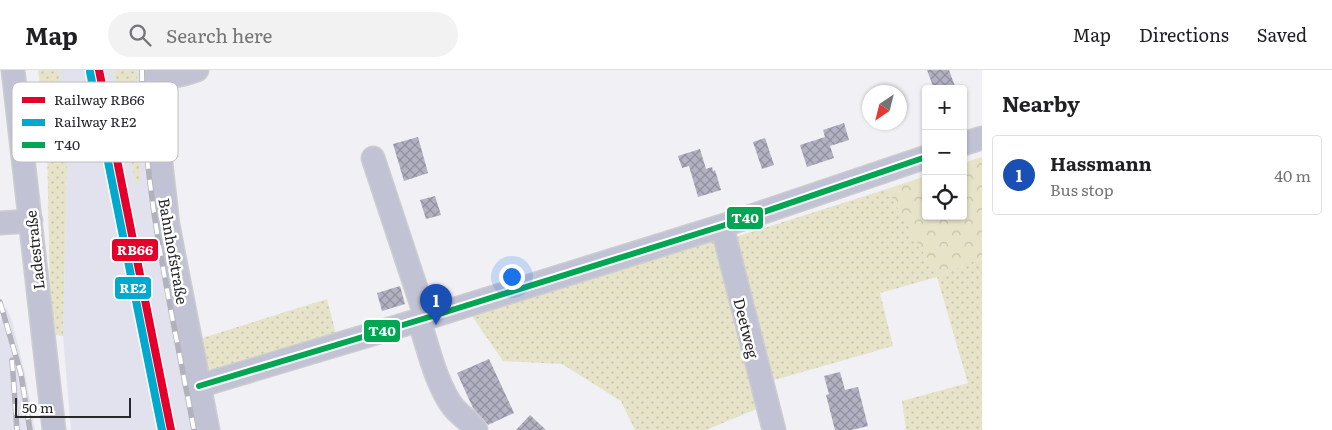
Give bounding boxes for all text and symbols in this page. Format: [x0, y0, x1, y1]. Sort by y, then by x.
search box [108, 12, 458, 57]
text: Map [25, 17, 78, 52]
icon: search [126, 21, 154, 49]
text: Search here [166, 21, 272, 49]
text: Map [1073, 21, 1111, 48]
text: Directions [1139, 21, 1229, 48]
text: Saved [1257, 21, 1307, 48]
legend [12, 82, 178, 162]
north arrow [862, 85, 907, 130]
map controls [922, 85, 967, 220]
button: + [922, 85, 967, 130]
text: Nearby [1002, 87, 1080, 118]
text: Railway RB66 [54, 89, 145, 109]
text: Railway RE2 [54, 111, 136, 131]
button: − [922, 130, 967, 175]
text: T40 [54, 134, 80, 154]
text: Hassmann [1050, 149, 1152, 177]
text: 1 [1016, 163, 1022, 187]
text: 40 m [1274, 163, 1311, 187]
button: locate [922, 175, 967, 220]
text: Bus stop [1050, 177, 1114, 201]
street label: Bahnhofstraße [153, 196, 195, 306]
line badge: T40 [726, 206, 764, 230]
text: T40 [731, 207, 759, 227]
street label: Ladestraße [18, 209, 50, 291]
line badge: RB66 [111, 238, 159, 262]
text: RB66 [117, 239, 153, 259]
your location [499, 264, 525, 290]
line badge: RE2 [114, 276, 152, 300]
text: RE2 [119, 277, 147, 297]
pin: 1 [420, 284, 452, 325]
street label: Deetweg [728, 295, 766, 361]
line badge: T40 [363, 319, 401, 343]
text: T40 [368, 320, 396, 340]
scale bar [15, 395, 131, 418]
text: 50 m [22, 397, 54, 417]

